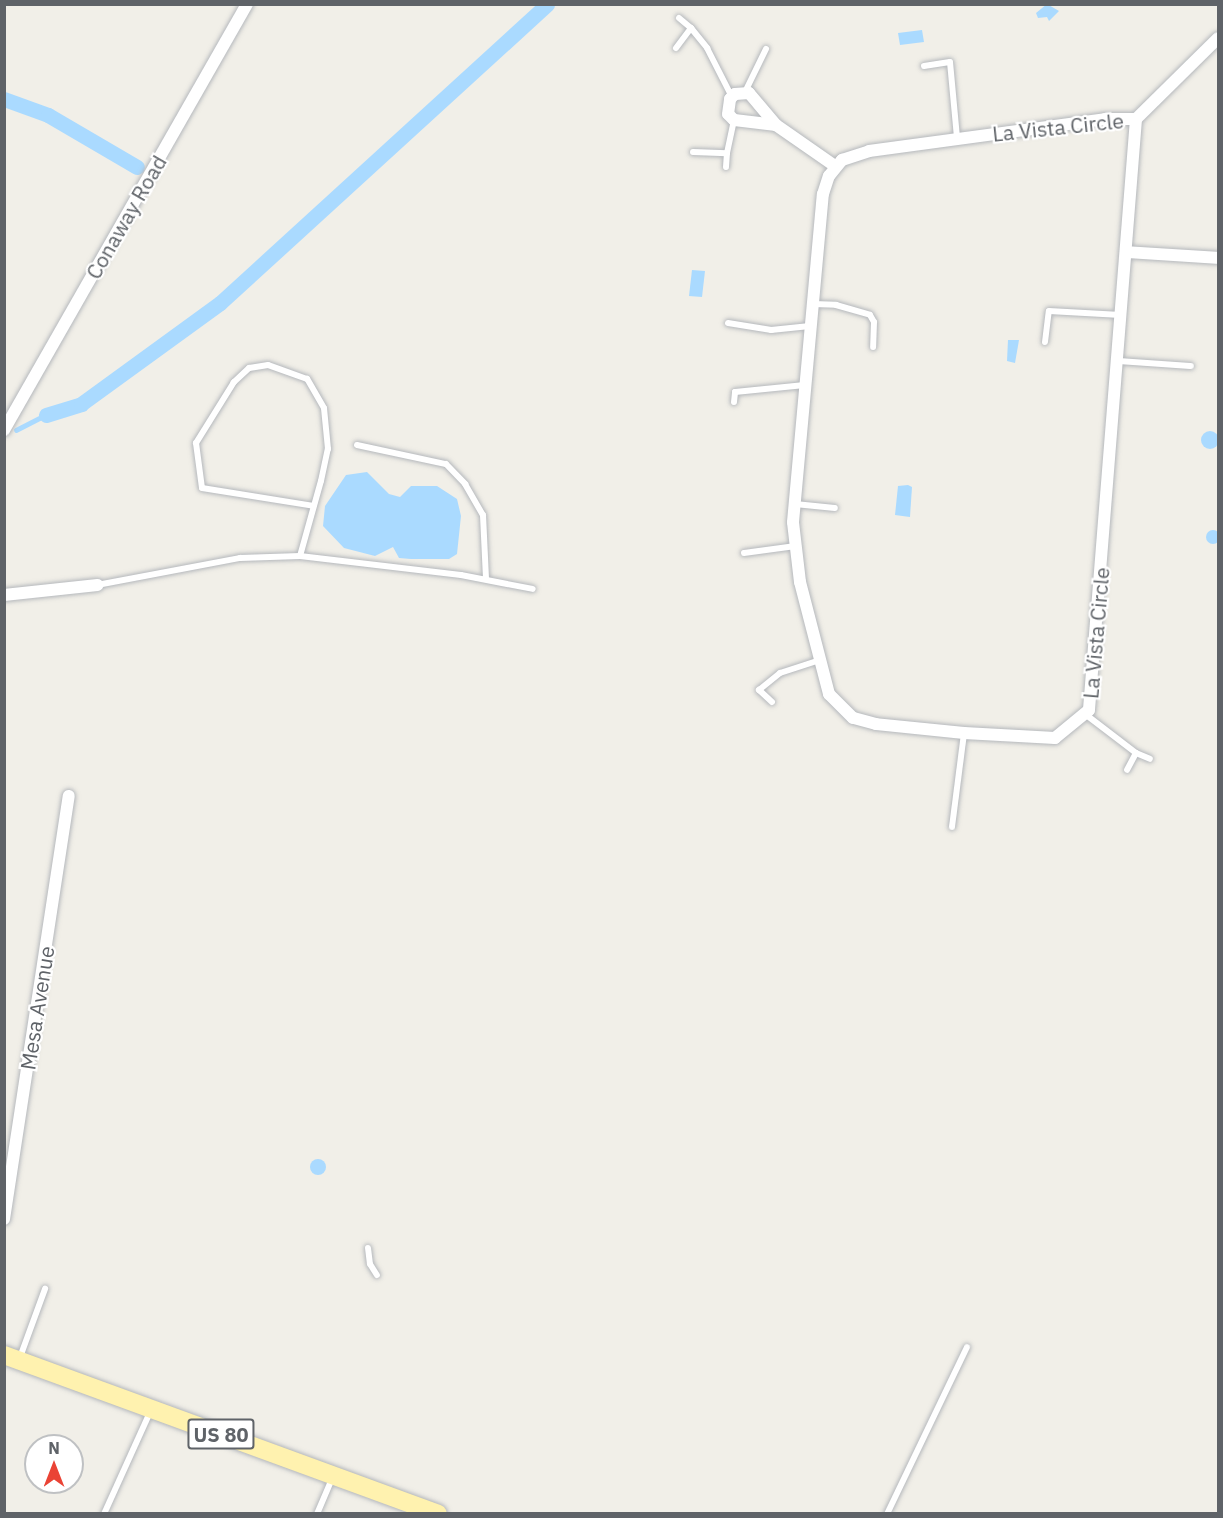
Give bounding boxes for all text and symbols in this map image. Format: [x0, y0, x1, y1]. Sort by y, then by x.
street label: La Vista Circle [991, 108, 1125, 146]
street label: Conaway Road [80, 151, 172, 283]
street label: La Vista Circle [1078, 566, 1114, 700]
street label: Mesa Avenue [15, 944, 59, 1072]
road number: US 80 [186, 1417, 256, 1451]
north arrow [24, 1434, 84, 1494]
text: N [48, 1438, 60, 1458]

